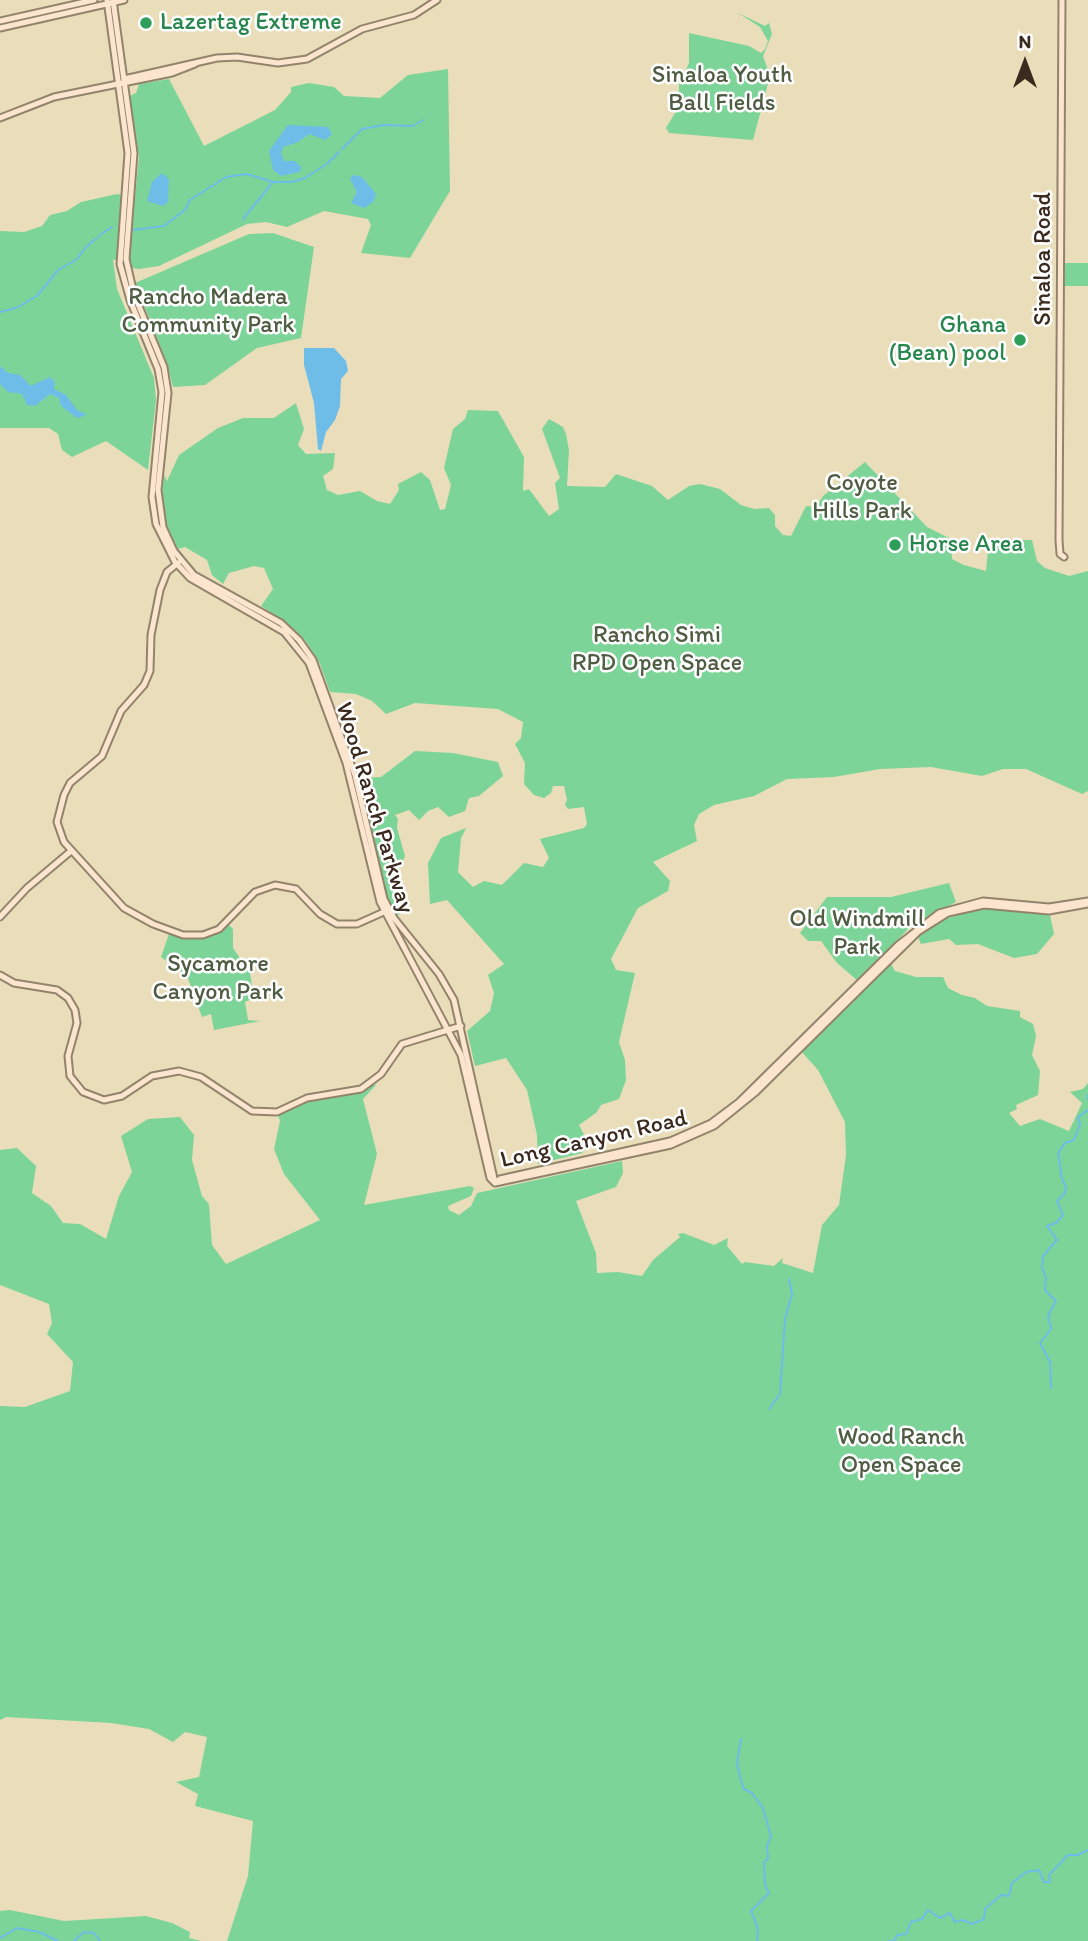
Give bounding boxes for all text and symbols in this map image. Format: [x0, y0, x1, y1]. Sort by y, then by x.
place label: Lazertag Extreme [160, 9, 342, 37]
marker: Lazertag Extreme [138, 15, 154, 31]
north arrow [990, 28, 1060, 98]
text: N [1019, 30, 1031, 53]
park label: Sinaloa Youth Ball Fields [652, 62, 792, 118]
street label: Sinaloa Road [1030, 192, 1058, 326]
park label: Rancho Madera Community Park [122, 284, 294, 340]
place label: Ghana (Bean) pool [889, 312, 1006, 368]
marker: Ghana (Bean) pool [1012, 332, 1028, 348]
park label: Coyote Hills Park [812, 470, 912, 526]
place label: Horse Area [909, 531, 1023, 559]
marker: Horse Area [887, 537, 903, 553]
park label: Rancho Simi RPD Open Space [572, 622, 742, 678]
street label: Wood Ranch Parkway [328, 699, 420, 917]
park label: Old Windmill Park [789, 906, 925, 962]
park label: Sycamore Canyon Park [152, 951, 284, 1007]
street label: Long Canyon Road [498, 1104, 690, 1176]
park label: Wood Ranch Open Space [837, 1424, 965, 1480]

